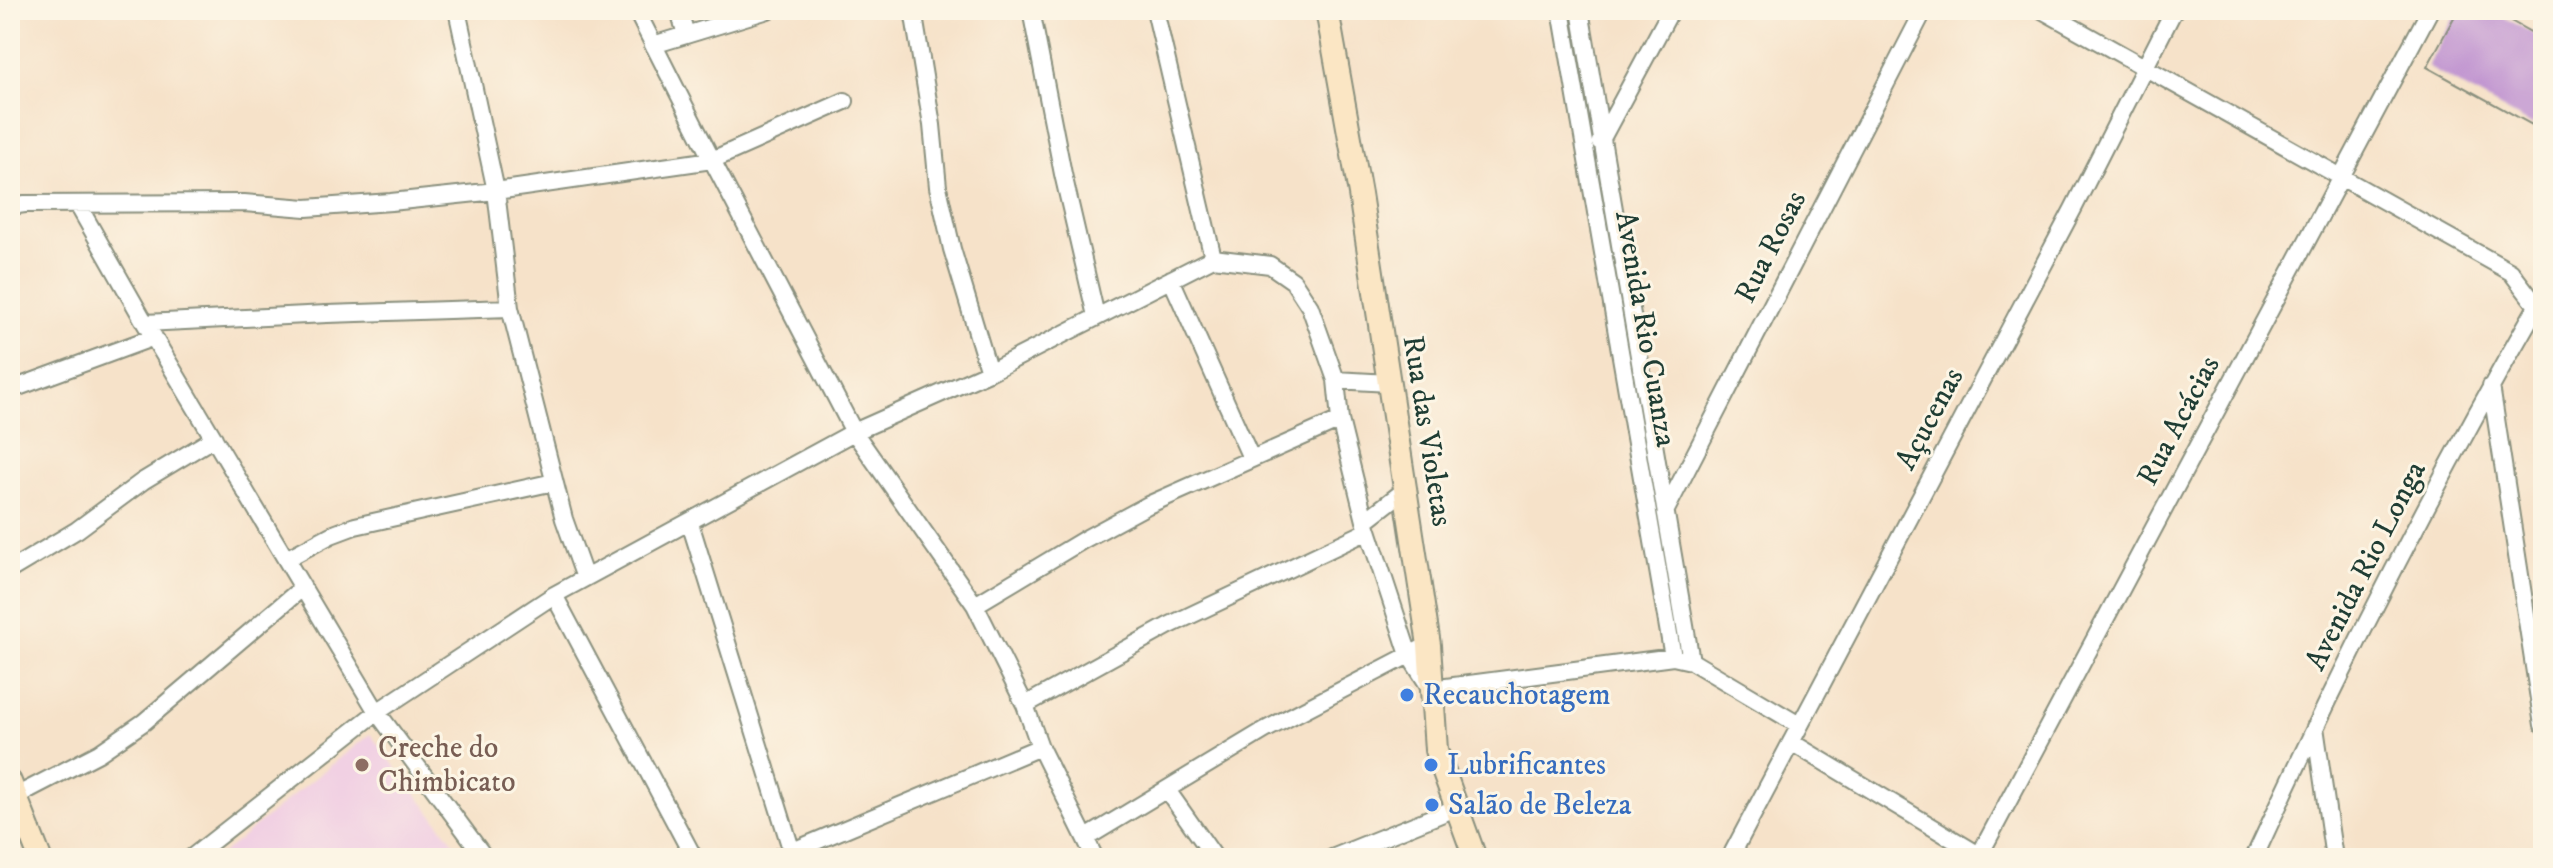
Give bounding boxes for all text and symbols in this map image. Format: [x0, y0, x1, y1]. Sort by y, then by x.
street label: Rua Rosas [1727, 185, 1815, 309]
street label: Avenida Rio Cuanza [1606, 208, 1684, 450]
street label: Rua das Violetas [1394, 333, 1460, 529]
street label: Rua Acácias [2129, 350, 2229, 492]
street label: Açucenas [1888, 362, 1972, 476]
street label: Avenida Rio Longa [2297, 455, 2435, 677]
place label: Recauchotagem [1423, 677, 1610, 714]
marker: Recauchotagem [1398, 686, 1416, 704]
place label: Creche do Chimbicato [378, 730, 516, 801]
place label: Lubrificantes [1447, 747, 1606, 784]
marker: Creche do Chimbicato [353, 756, 371, 774]
marker: Lubrificantes [1422, 756, 1440, 774]
place label: Salão de Beleza [1448, 787, 1632, 824]
marker: Salão de Beleza [1423, 796, 1441, 814]

